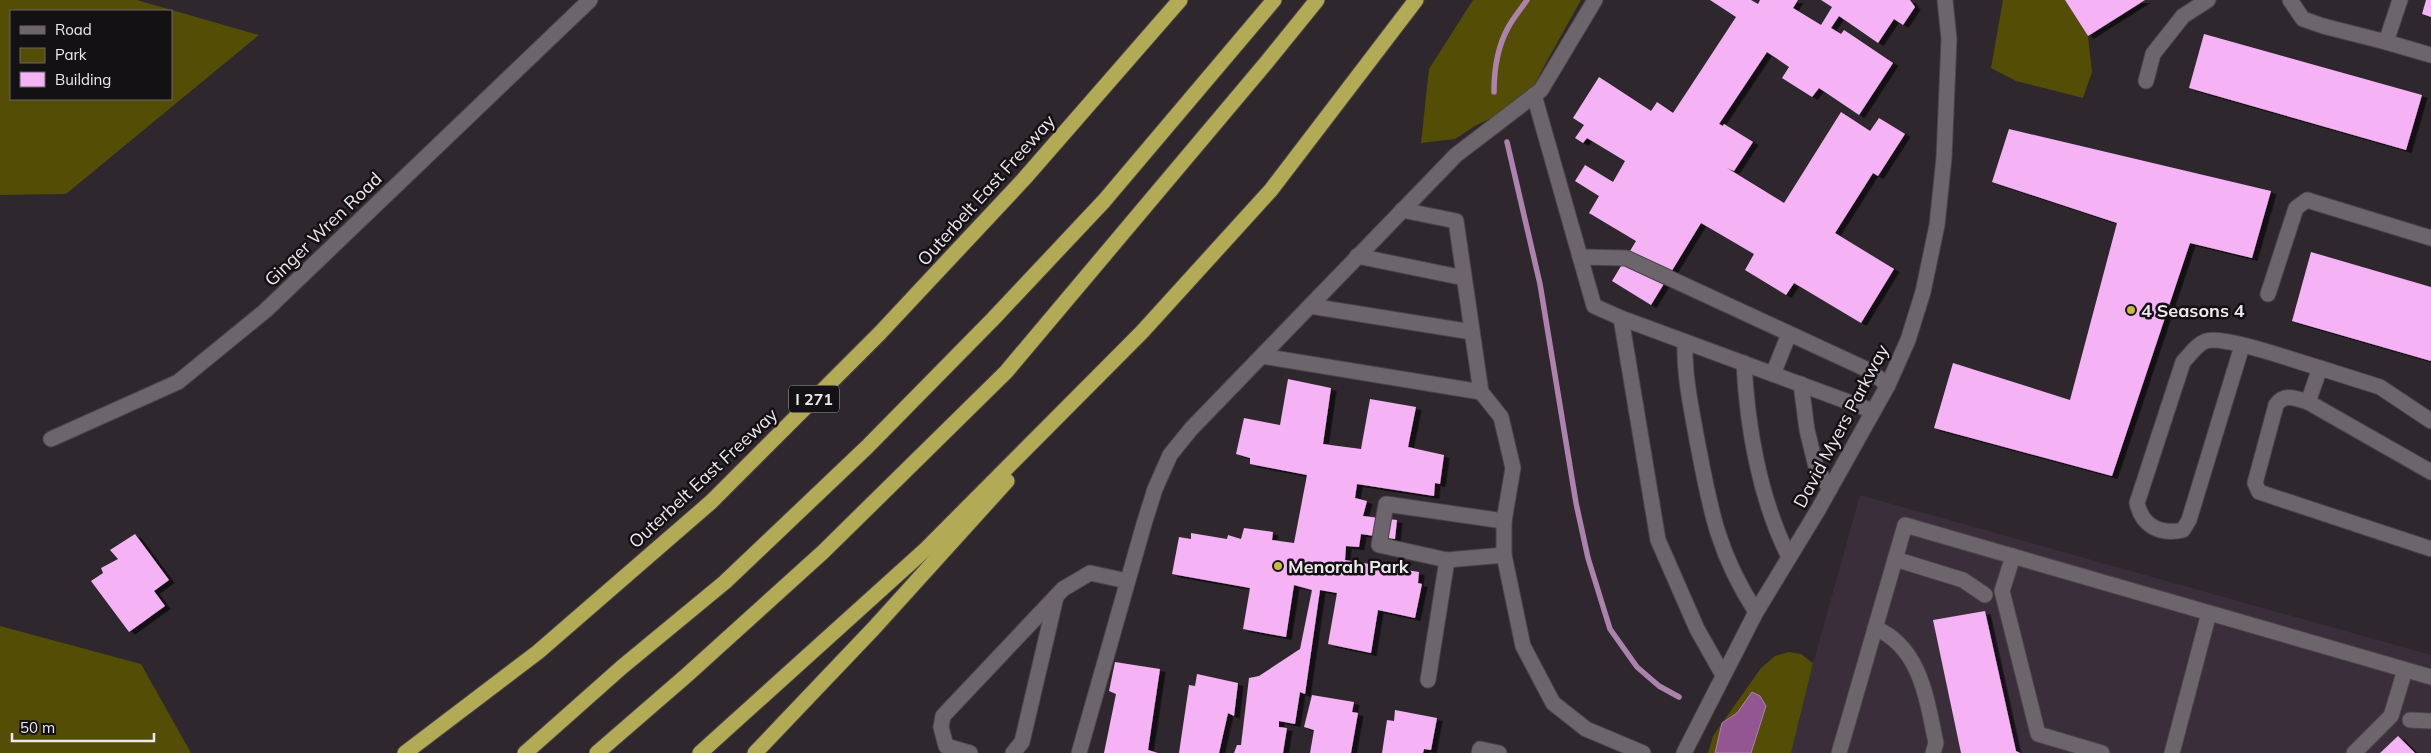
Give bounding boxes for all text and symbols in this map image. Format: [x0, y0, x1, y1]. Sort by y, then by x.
legend [10, 10, 172, 100]
text: Road [55, 20, 92, 39]
text: Park [55, 45, 87, 64]
text: Building [55, 70, 111, 89]
street label: Outerbelt East Freeway [912, 109, 1060, 270]
street label: Ginger Wren Road [259, 167, 387, 291]
place label: 4 Seasons 4 [2141, 299, 2245, 322]
marker: 4 Seasons 4 [2125, 304, 2137, 316]
street label: David Myers Parkway [1788, 340, 1894, 512]
road number: I 271 [789, 386, 839, 412]
street label: Outerbelt East Freeway [624, 403, 783, 553]
place label: Menorah Park [1288, 555, 1410, 578]
marker: Menorah Park [1272, 560, 1284, 572]
scale bar [12, 710, 155, 742]
text: 50 m [20, 718, 55, 737]

